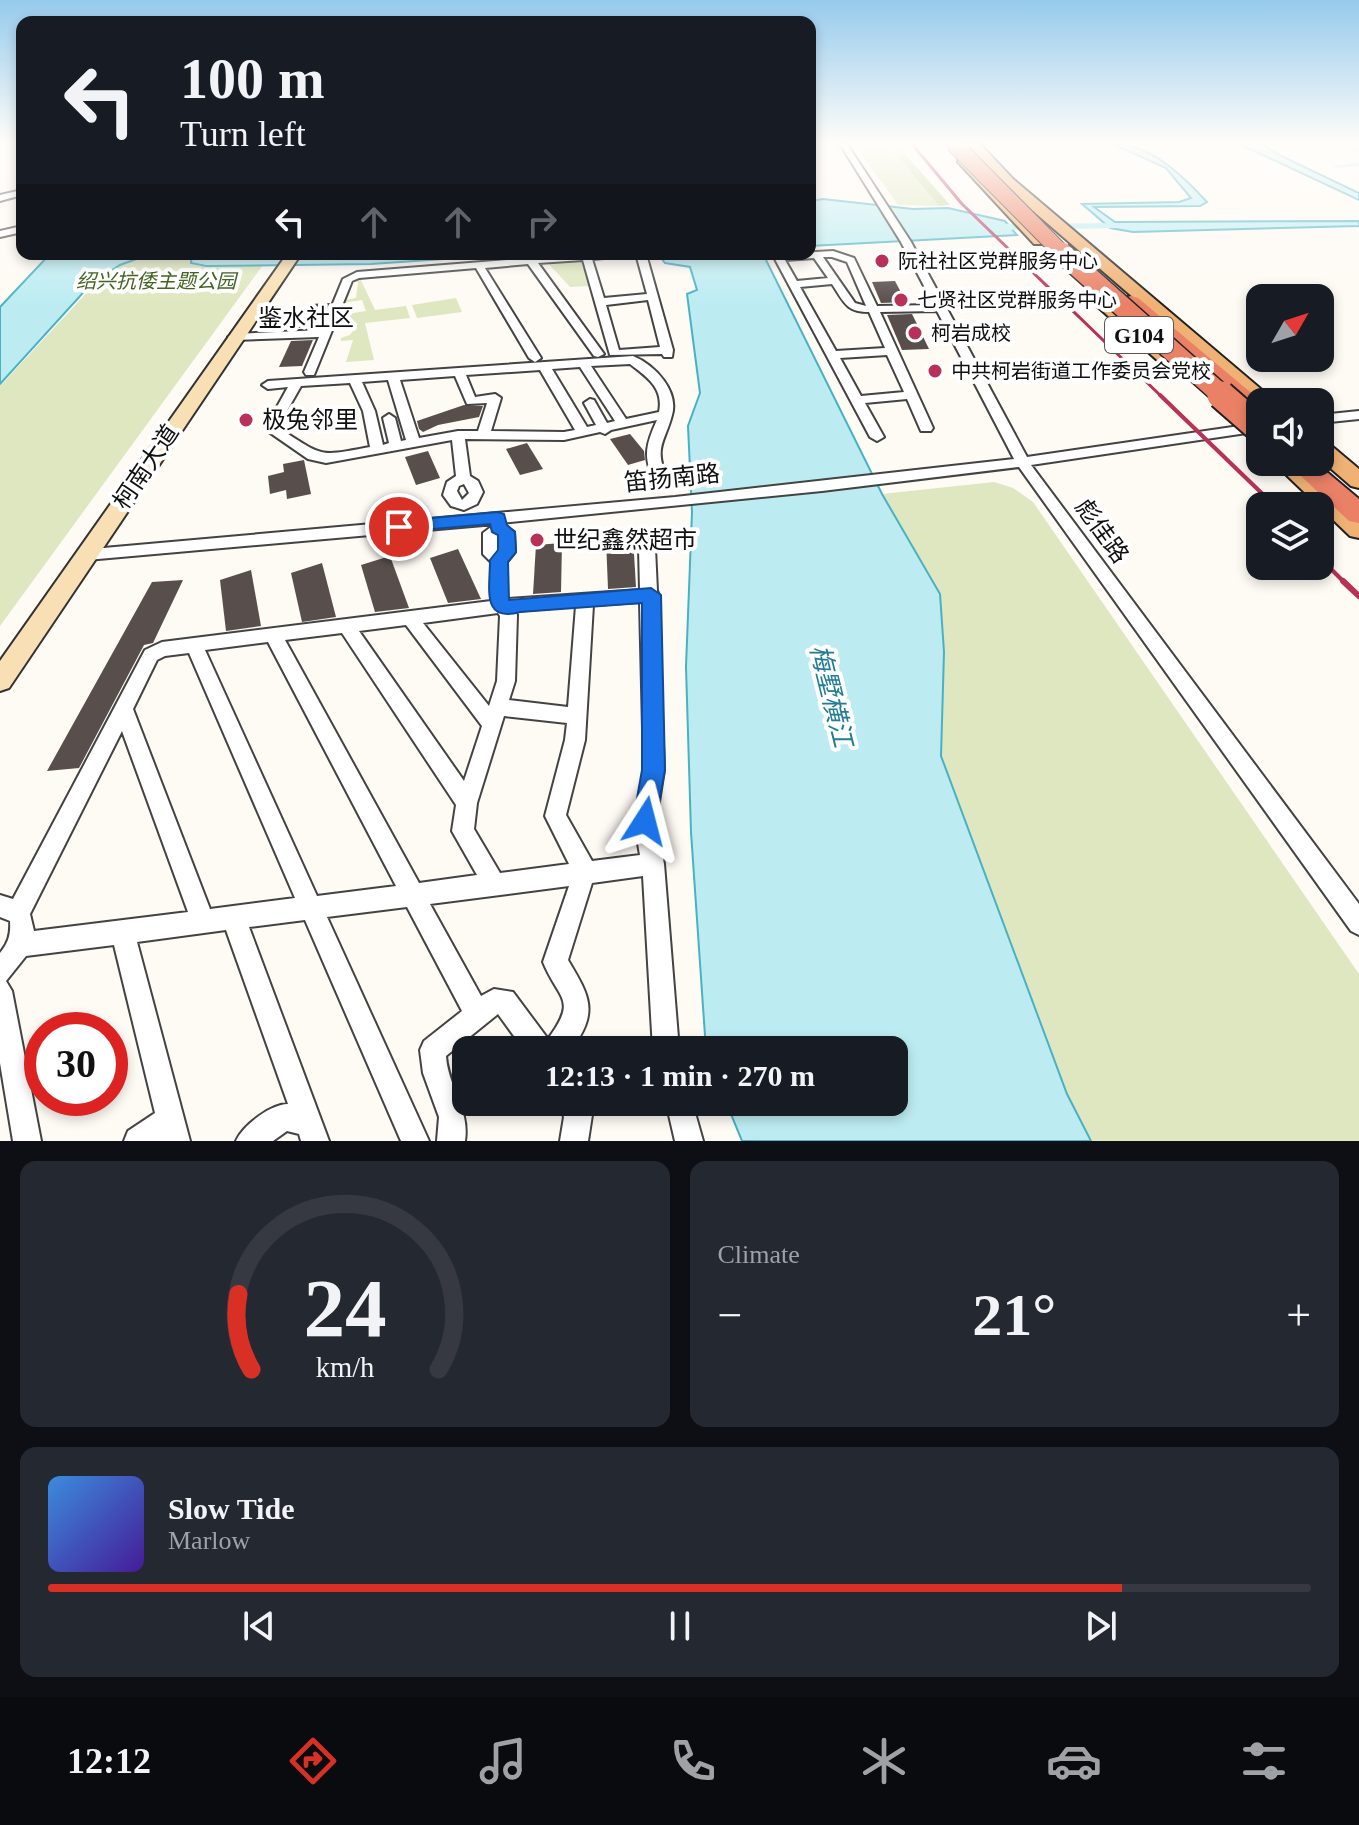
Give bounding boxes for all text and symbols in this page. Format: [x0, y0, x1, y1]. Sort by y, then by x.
icon: left [48, 48, 152, 152]
text: 100 m [180, 48, 325, 110]
text: Turn left [180, 114, 306, 154]
icon: left [268, 200, 312, 244]
icon: ahead [352, 200, 396, 244]
icon: ahead [436, 200, 480, 244]
icon: right [520, 200, 564, 244]
place label: 阮社社区党群服务中心 [898, 250, 1098, 272]
marker: 阮社社区党群服务中心 [873, 252, 891, 270]
park label: 绍兴抗倭主题公园 [76, 270, 239, 292]
north arrow [1246, 284, 1334, 372]
map controls [1246, 284, 1334, 580]
place label: 七贤社区党群服务中心 [917, 289, 1117, 311]
marker: 七贤社区党群服务中心 [892, 291, 910, 309]
district label: 鉴水社区 [258, 305, 354, 331]
road number: G104 [1105, 317, 1173, 353]
place label: 柯岩成校 [931, 322, 1011, 344]
marker: 柯岩成校 [906, 324, 924, 342]
place label: 中共柯岩街道工作委员会党校 [951, 360, 1211, 382]
marker: 中共柯岩街道工作委员会党校 [926, 362, 944, 380]
button: sound [1246, 388, 1334, 476]
place label: 极兔邻里 [262, 407, 358, 433]
marker: 极兔邻里 [237, 411, 255, 429]
street label: 柯南大道 [108, 420, 184, 514]
street label: 笛扬南路 [623, 460, 721, 496]
button: layers [1246, 492, 1334, 580]
pin [365, 493, 433, 561]
street label: 彪佳路 [1070, 494, 1134, 568]
icon: arrive [377, 505, 421, 549]
place label: 世纪鑫然超市 [553, 527, 697, 553]
marker: 世纪鑫然超市 [528, 531, 546, 549]
water label: 梅墅横江 [804, 642, 858, 753]
position arrow [603, 779, 687, 863]
speed limit sign: 30 [24, 1012, 128, 1116]
text: 12:13 · 1 min · 270 m [545, 1059, 815, 1092]
text: Climate [718, 1240, 800, 1269]
text: 24 [303, 1262, 386, 1354]
text: 21° [972, 1282, 1056, 1348]
text: − [718, 1291, 742, 1340]
text: + [1286, 1291, 1311, 1340]
text: km/h [315, 1352, 374, 1383]
text: Slow Tide [168, 1492, 294, 1525]
text: Marlow [168, 1526, 250, 1555]
icon: previous [237, 1604, 281, 1648]
icon: pause [658, 1604, 702, 1648]
icon: next [1079, 1604, 1123, 1648]
icon: directions [285, 1733, 341, 1789]
icon: music [475, 1733, 531, 1789]
icon: phone [665, 1733, 721, 1789]
icon: climate [856, 1733, 912, 1789]
icon: car [1046, 1733, 1102, 1789]
icon: filters [1236, 1733, 1292, 1789]
text: 12:12 [67, 1741, 151, 1781]

